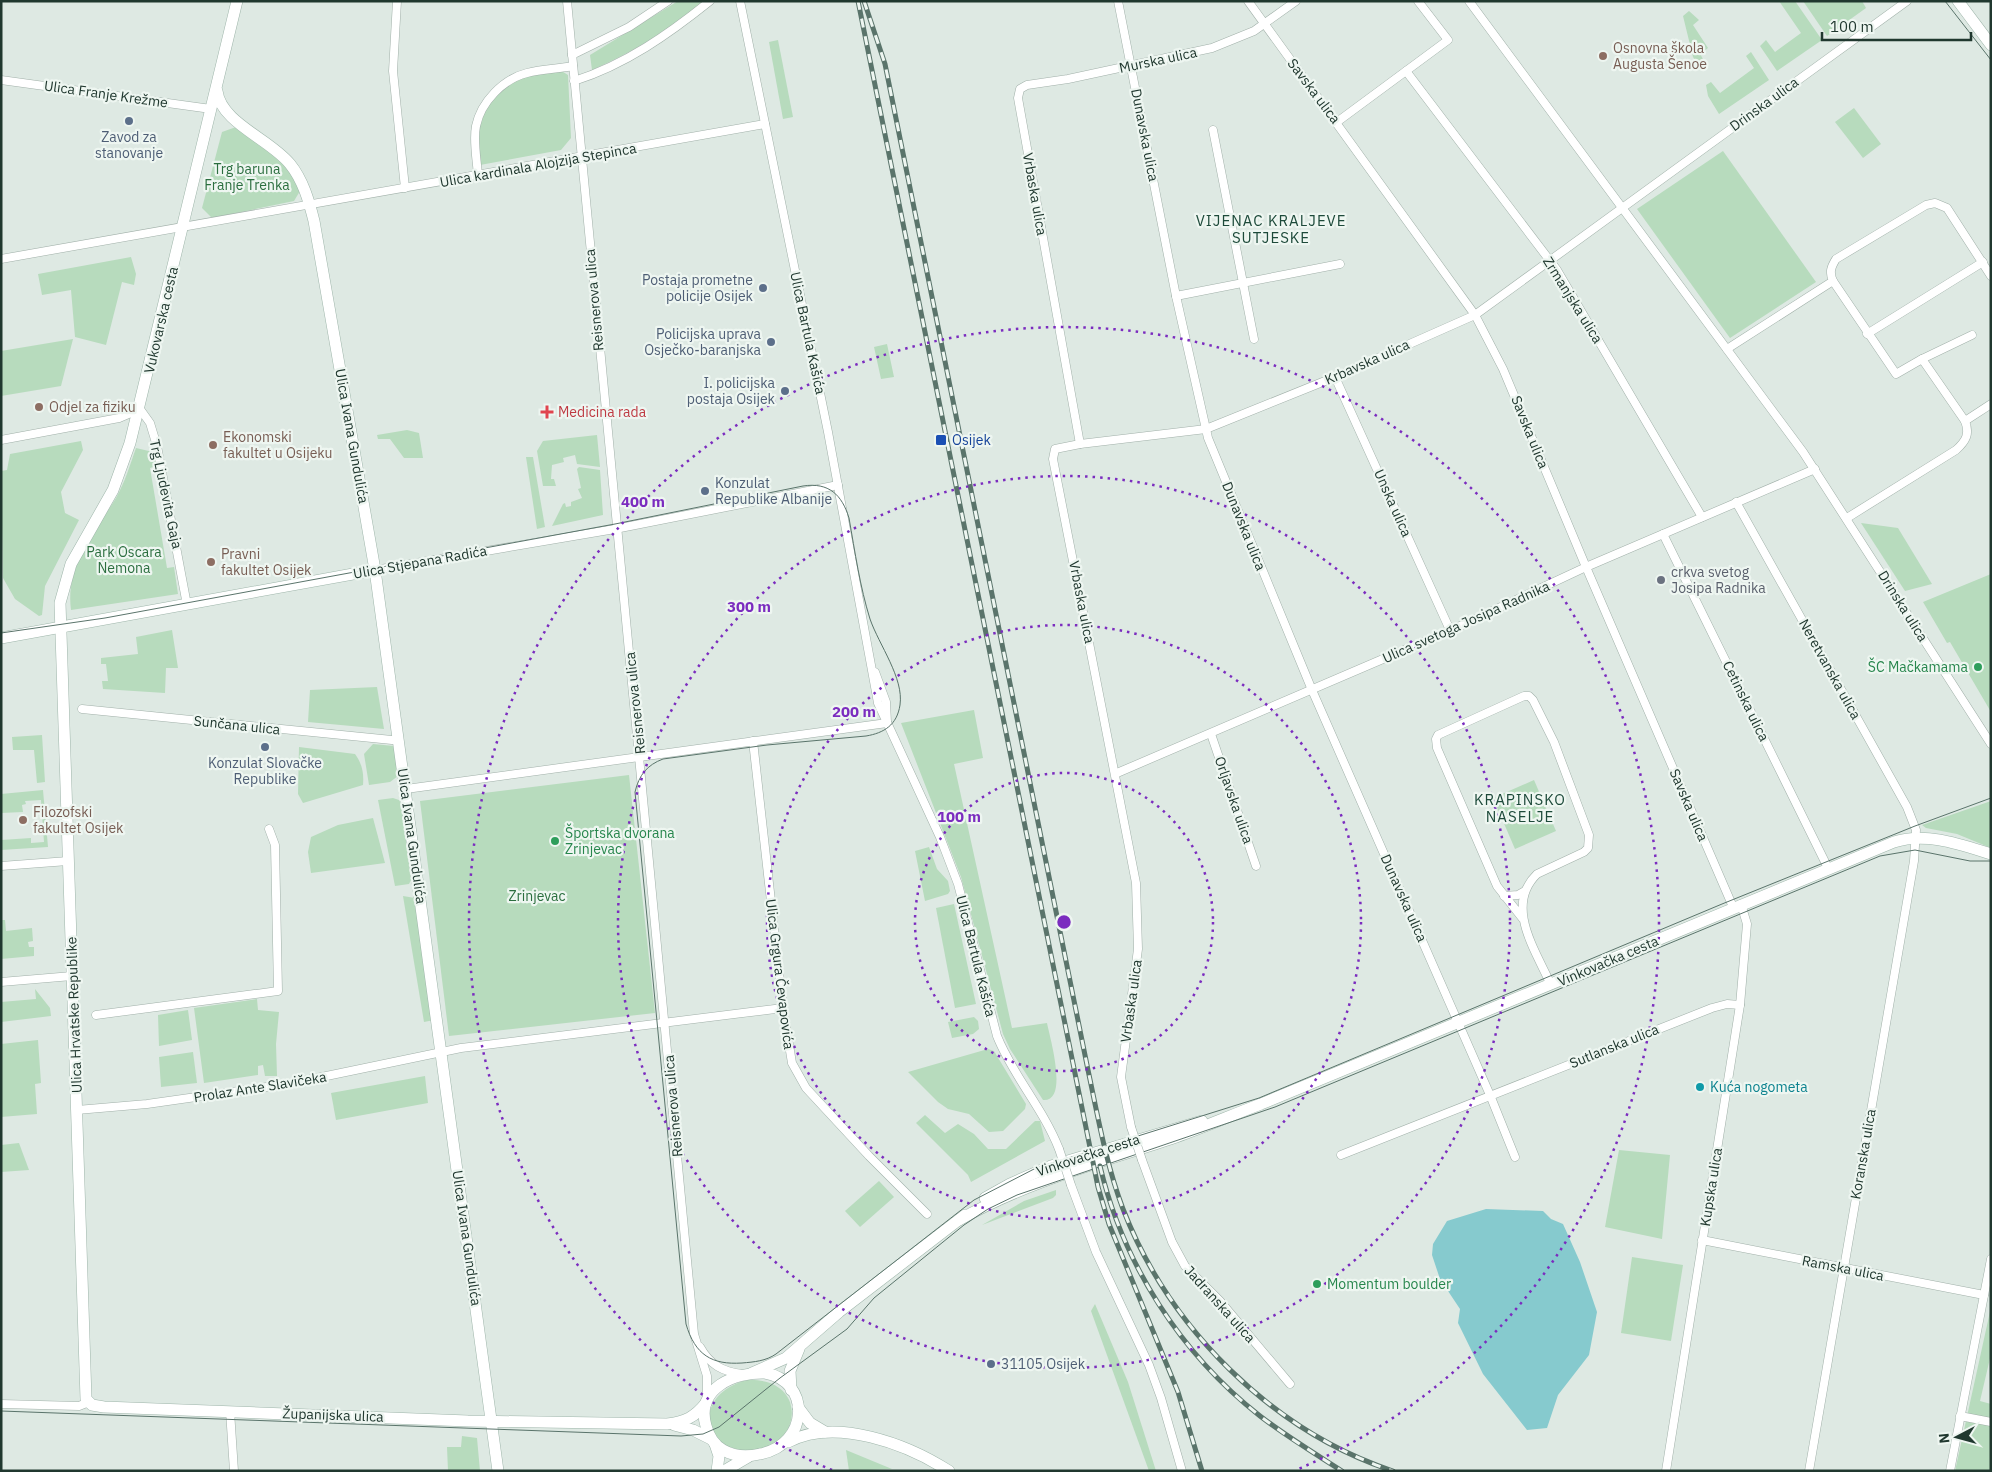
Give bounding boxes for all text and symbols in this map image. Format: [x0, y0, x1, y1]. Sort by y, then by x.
scale bar [1822, 10, 1971, 42]
text: 100 m [1830, 17, 1874, 36]
place label: Osnovna škola Augusta Šenoe [1613, 39, 1707, 73]
street label: Murska ulica [1117, 43, 1199, 77]
marker: Osnovna škola Augusta Šenoe [1597, 50, 1609, 62]
street label: Savska ulica [1284, 55, 1345, 128]
street label: Drinska ulica [1726, 73, 1802, 135]
street label: Ulica Franje Krežme [43, 76, 169, 112]
street label: Dunavska ulica [1127, 87, 1163, 183]
marker: Zavod za stanovanje [123, 115, 135, 127]
place label: Zavod za stanovanje [95, 128, 163, 162]
street label: Ulica kardinala Alojzija Stepinca [438, 139, 638, 191]
street label: Vrbaska ulica [1019, 151, 1051, 237]
park label: Trg baruna Franje Trenka [204, 160, 290, 194]
district label: VIJENAC KRALJEVE SUTJESKE [1196, 211, 1346, 247]
street label: Reisnerova ulica [581, 248, 607, 352]
street label: Zrmanjska ulica [1539, 253, 1607, 347]
street label: Vukovarska cesta [140, 264, 182, 375]
street label: Ulica Bartula Kašića [786, 270, 830, 396]
place label: Postaja prometne policije Osijek [642, 271, 754, 305]
marker: Postaja prometne policije Osijek [757, 282, 769, 294]
place label: Policijska uprava Osječko-baranjska [644, 325, 762, 359]
street label: Krbavska ulica [1322, 335, 1413, 389]
marker: Policijska uprava Osječko-baranjska [765, 336, 777, 348]
street label: Ulica Ivana Gundulića [331, 367, 373, 505]
place label: I. policijska postaja Osijek [687, 374, 776, 408]
marker: I. policijska postaja Osijek [779, 385, 791, 397]
street label: Savska ulica [1507, 393, 1553, 472]
place label: Odjel za fiziku [49, 398, 136, 416]
marker: Odjel za fiziku [33, 401, 45, 413]
place label: Medicina rada [558, 403, 647, 421]
marker: Medicina rada [540, 405, 554, 419]
place label: Ekonomski fakultet u Osijeku [223, 428, 333, 462]
place label: Osijek [952, 431, 991, 449]
marker: Osijek [934, 433, 948, 447]
street label: Trg Ljudevita Gaja [146, 438, 186, 551]
marker: Ekonomski fakultet u Osijeku [207, 439, 219, 451]
street label: Unska ulica [1370, 466, 1416, 540]
place label: Konzulat Republike Albanije [715, 474, 832, 508]
street label: Dunavska ulica [1218, 479, 1270, 574]
marker: Konzulat Republike Albanije [699, 485, 711, 497]
text: 400 m [621, 492, 665, 511]
street label: Ulica Stjepana Radića [352, 541, 489, 583]
park label: Park Oscara Nemona [86, 543, 162, 577]
place label: Pravni fakultet Osijek [221, 545, 312, 579]
marker: Pravni fakultet Osijek [205, 556, 217, 568]
street label: Vrbaska ulica [1065, 559, 1099, 645]
place label: crkva svetog Josipa Radnika [1671, 563, 1766, 597]
street label: Drinska ulica [1874, 567, 1932, 645]
marker: crkva svetog Josipa Radnika [1655, 574, 1667, 586]
street label: Ulica svetoga Josipa Radnika [1379, 577, 1553, 667]
text: 300 m [727, 597, 771, 616]
street label: Neretvanska ulica [1795, 616, 1865, 723]
street label: Reisnerova ulica [621, 651, 649, 755]
place label: ŠC Mačkamama [1868, 657, 1969, 676]
street label: Cetinska ulica [1719, 658, 1773, 745]
marker: ŠC Mačkamama [1972, 661, 1984, 673]
text: 200 m [832, 702, 876, 721]
street label: Sunčana ulica [193, 711, 282, 739]
marker: Konzulat Slovačke Republike [259, 741, 271, 753]
place label: Konzulat Slovačke Republike [208, 754, 322, 788]
street label: Orljavska ulica [1211, 754, 1258, 847]
street label: Savska ulica [1666, 766, 1713, 844]
street label: Ulica Ivana Gundulića [394, 767, 430, 905]
district label: KRAPINSKO NASELJE [1474, 790, 1566, 826]
place label: Filozofski fakultet Osijek [33, 803, 124, 837]
text: 100 m [937, 807, 981, 826]
marker: Filozofski fakultet Osijek [17, 814, 29, 826]
place label: Športska dvorana Zrinjevac [565, 823, 675, 858]
marker: Športska dvorana Zrinjevac [549, 835, 561, 847]
street label: Dunavska ulica [1377, 851, 1432, 945]
park label: Zrinjevac [508, 887, 566, 905]
street label: Ulica Bartula Kašića [952, 893, 1000, 1019]
street label: Ulica Grgura Čevapovića [762, 898, 799, 1051]
centre of rings [1055, 913, 1073, 931]
street label: Vinkovačka cesta [1555, 931, 1662, 990]
street label: Ulica Hrvatske Republike [62, 936, 86, 1094]
street label: Vrbaska ulica [1116, 958, 1146, 1044]
street label: Sutlanska ulica [1567, 1020, 1662, 1072]
street label: Reisnerova ulica [660, 1054, 686, 1158]
street label: Prolaz Ante Slavičeka [192, 1068, 328, 1106]
place label: Kuća nogometa [1710, 1078, 1808, 1096]
marker: Kuća nogometa [1694, 1081, 1706, 1093]
street label: Koranska ulica [1846, 1107, 1880, 1201]
street label: Vinkovačka cesta [1034, 1130, 1143, 1180]
street label: Kupska ulica [1696, 1146, 1726, 1228]
street label: Ulica Ivana Gundulića [449, 1169, 485, 1307]
street label: Ramska ulica [1800, 1251, 1886, 1285]
street label: Jadranska ulica [1181, 1262, 1260, 1347]
place label: Momentum boulder [1327, 1275, 1451, 1293]
marker: Momentum boulder [1311, 1278, 1323, 1290]
place label: 31105 Osijek [1001, 1355, 1086, 1373]
marker: 31105 Osijek [985, 1358, 997, 1370]
street label: Županijska ulica [282, 1403, 384, 1426]
north arrow [1932, 1412, 1982, 1462]
text: N [1935, 1432, 1954, 1444]

